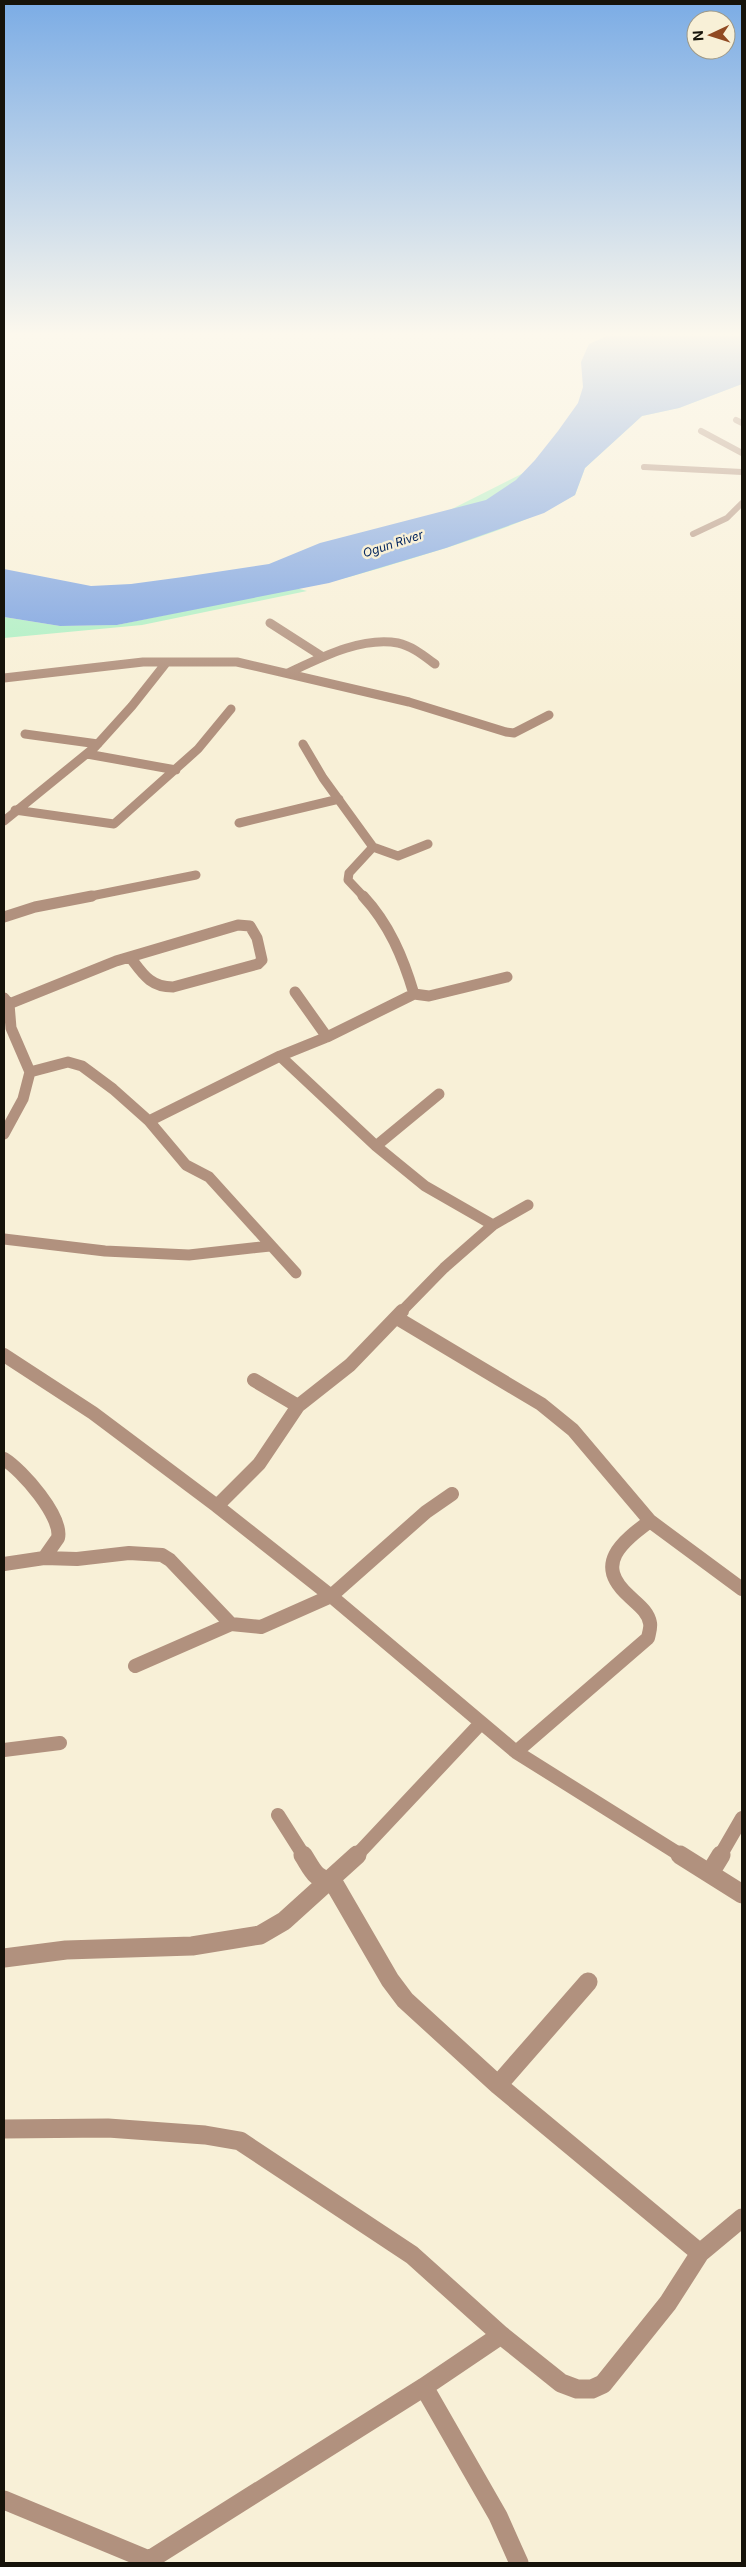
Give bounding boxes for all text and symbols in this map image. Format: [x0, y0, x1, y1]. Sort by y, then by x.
north arrow [686, 10, 736, 60]
text: N [689, 30, 706, 42]
water label: Ogun River [361, 527, 425, 560]

